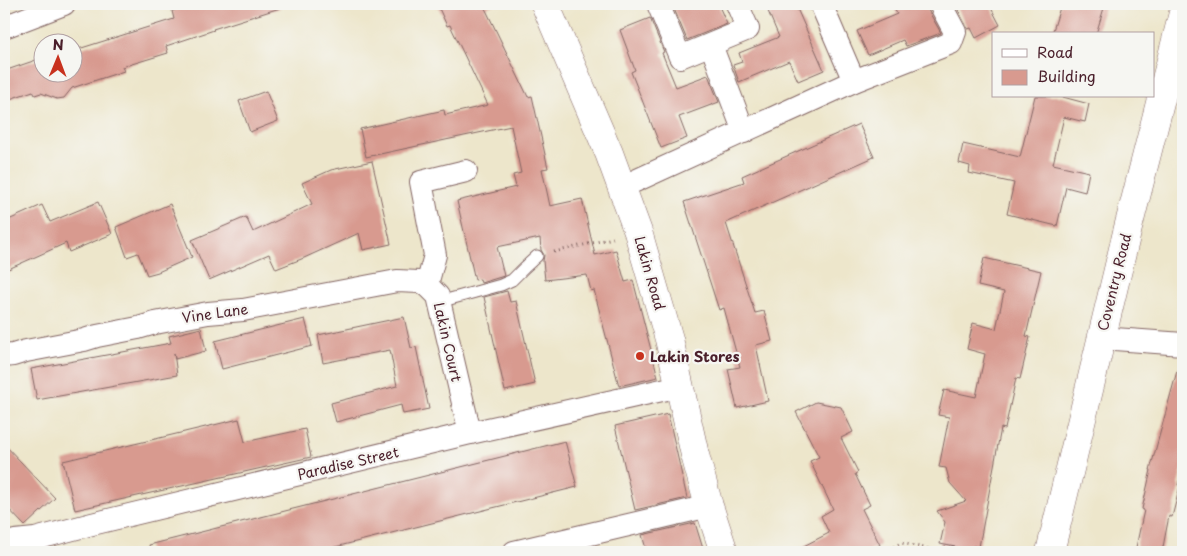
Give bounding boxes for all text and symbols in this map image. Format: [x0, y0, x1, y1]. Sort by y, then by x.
north arrow [32, 32, 82, 82]
legend [992, 32, 1154, 98]
text: N [53, 34, 64, 55]
text: Road [1037, 40, 1073, 63]
text: Building [1037, 64, 1096, 87]
street label: Coventry Road [1092, 231, 1136, 333]
street label: Lakin Road [629, 234, 671, 312]
street label: Vine Lane [181, 298, 249, 328]
street label: Lakin Court [429, 300, 467, 384]
place label: Lakin Stores [650, 346, 740, 367]
marker: Lakin Stores [634, 350, 646, 362]
street label: Paradise Street [295, 441, 401, 485]

